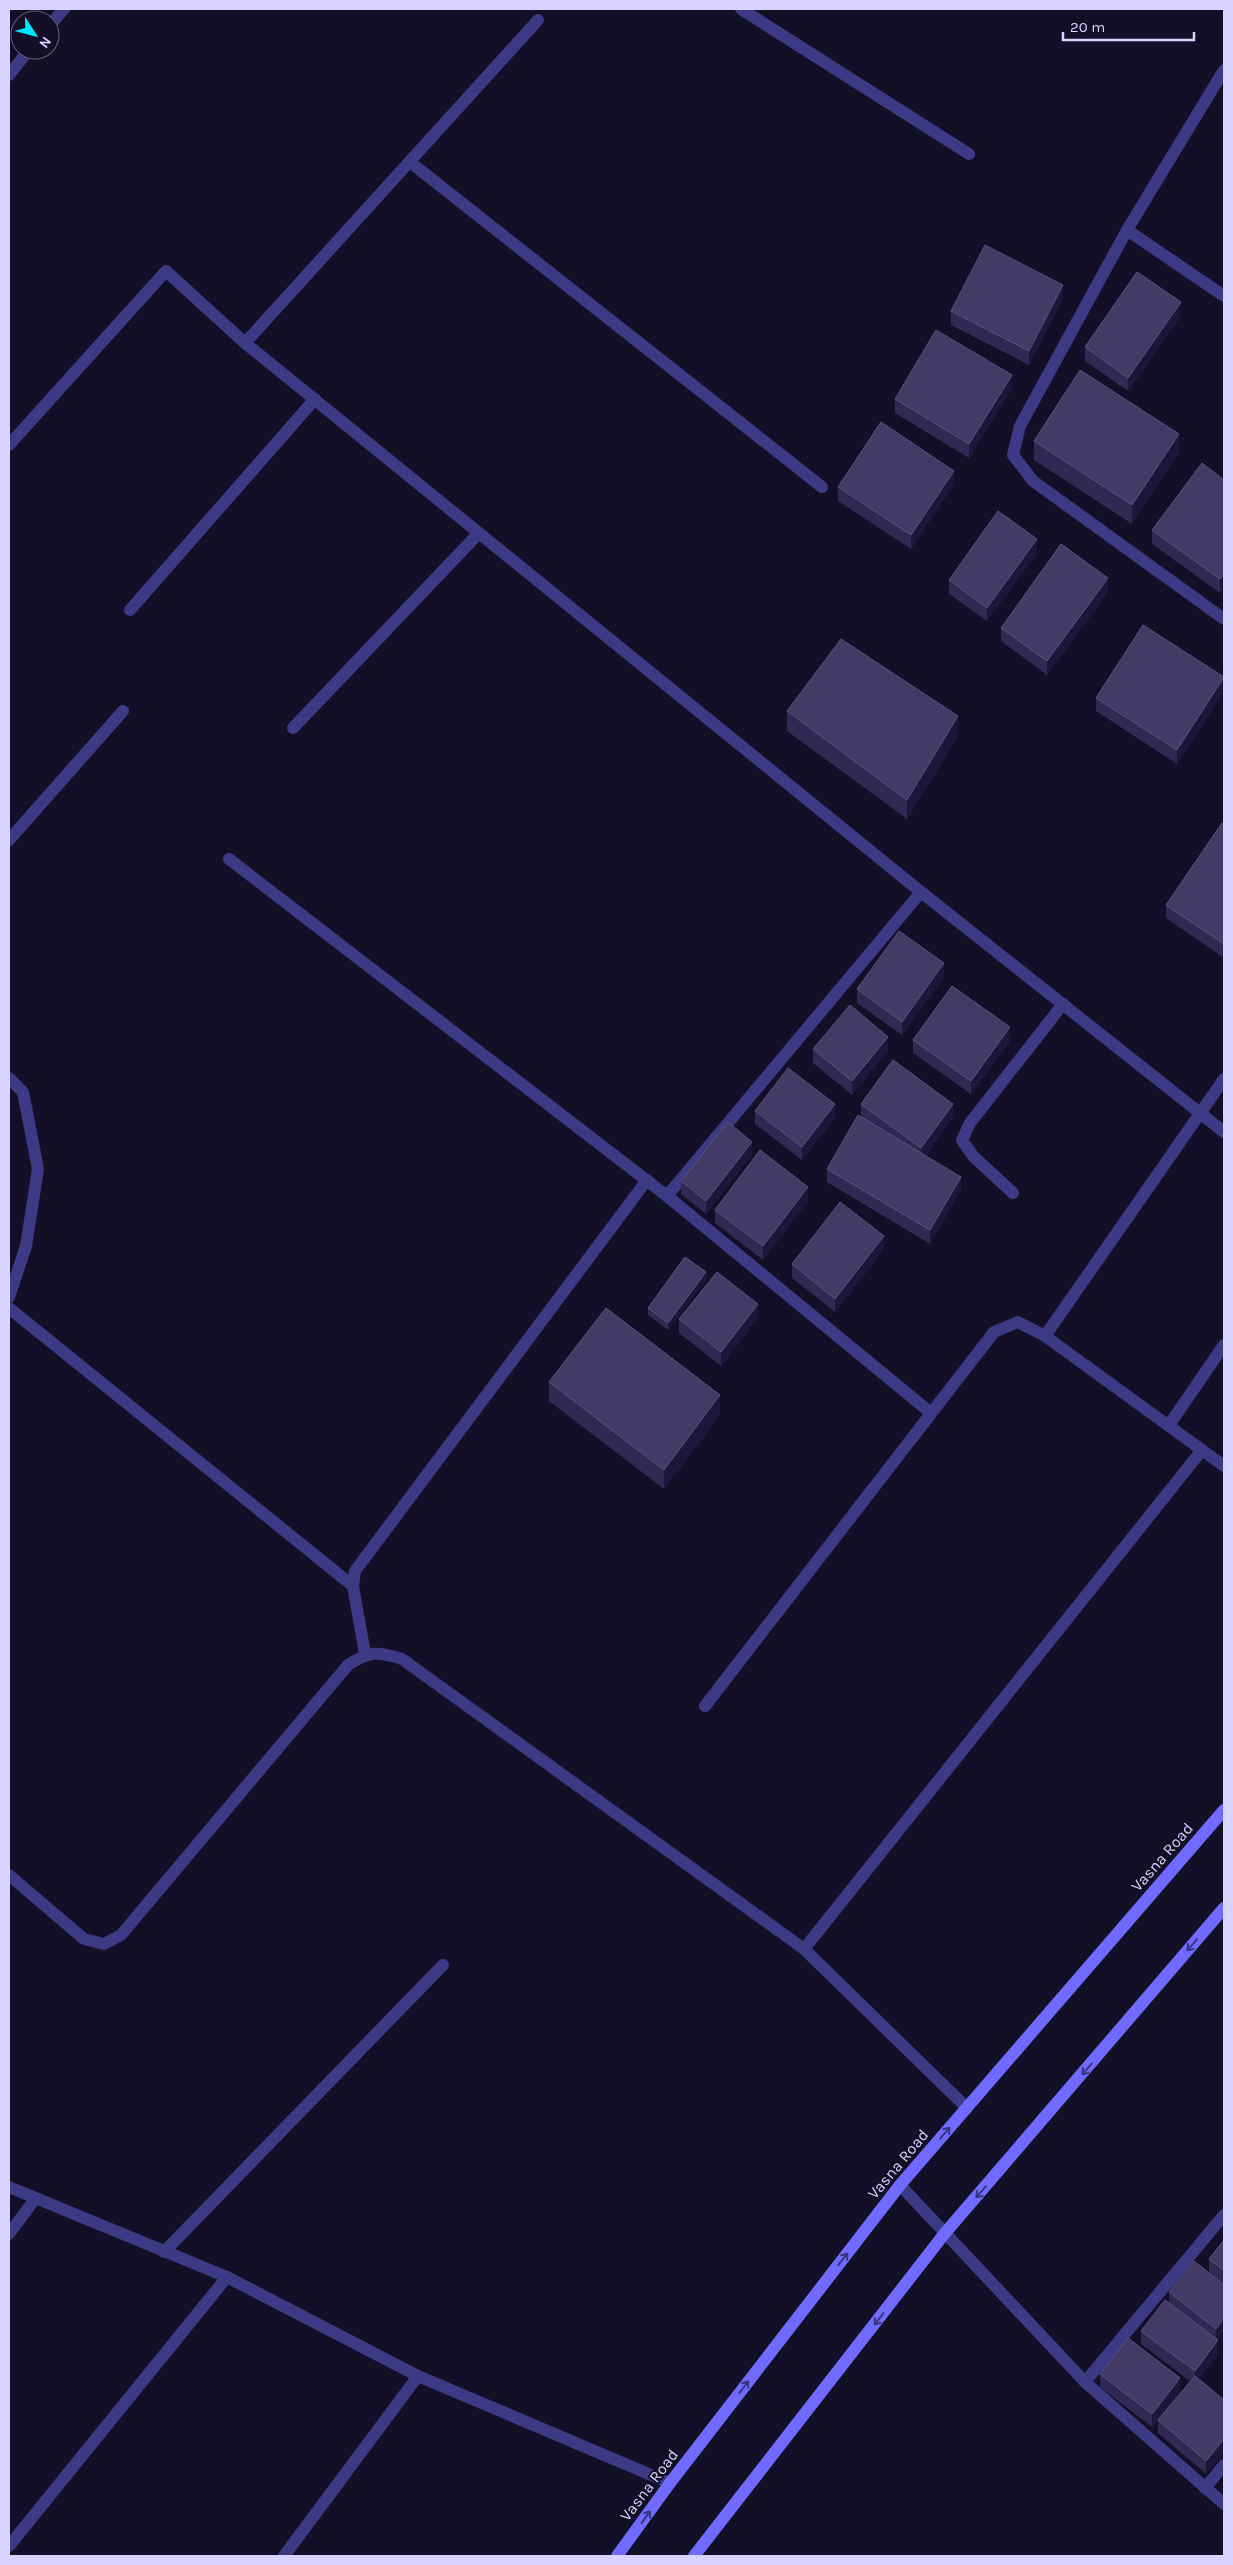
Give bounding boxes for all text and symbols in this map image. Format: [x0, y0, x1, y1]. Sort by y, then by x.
north arrow [10, 10, 60, 60]
scale bar [1063, 10, 1194, 42]
text: 20 m [1070, 18, 1105, 36]
text: N [35, 33, 55, 51]
street label: Vasna Road [1127, 1819, 1197, 1895]
one-way arrow [1187, 1939, 1198, 1952]
one-way arrow [1081, 2062, 1092, 2075]
street label: Vasna Road [863, 2125, 933, 2203]
one-way arrow [940, 2126, 951, 2139]
one-way arrow [975, 2185, 986, 2198]
one-way arrow [838, 2252, 848, 2266]
one-way arrow [874, 2312, 885, 2325]
one-way arrow [738, 2381, 749, 2394]
street label: Vasna Road [616, 2445, 682, 2525]
one-way arrow [640, 2511, 651, 2524]

